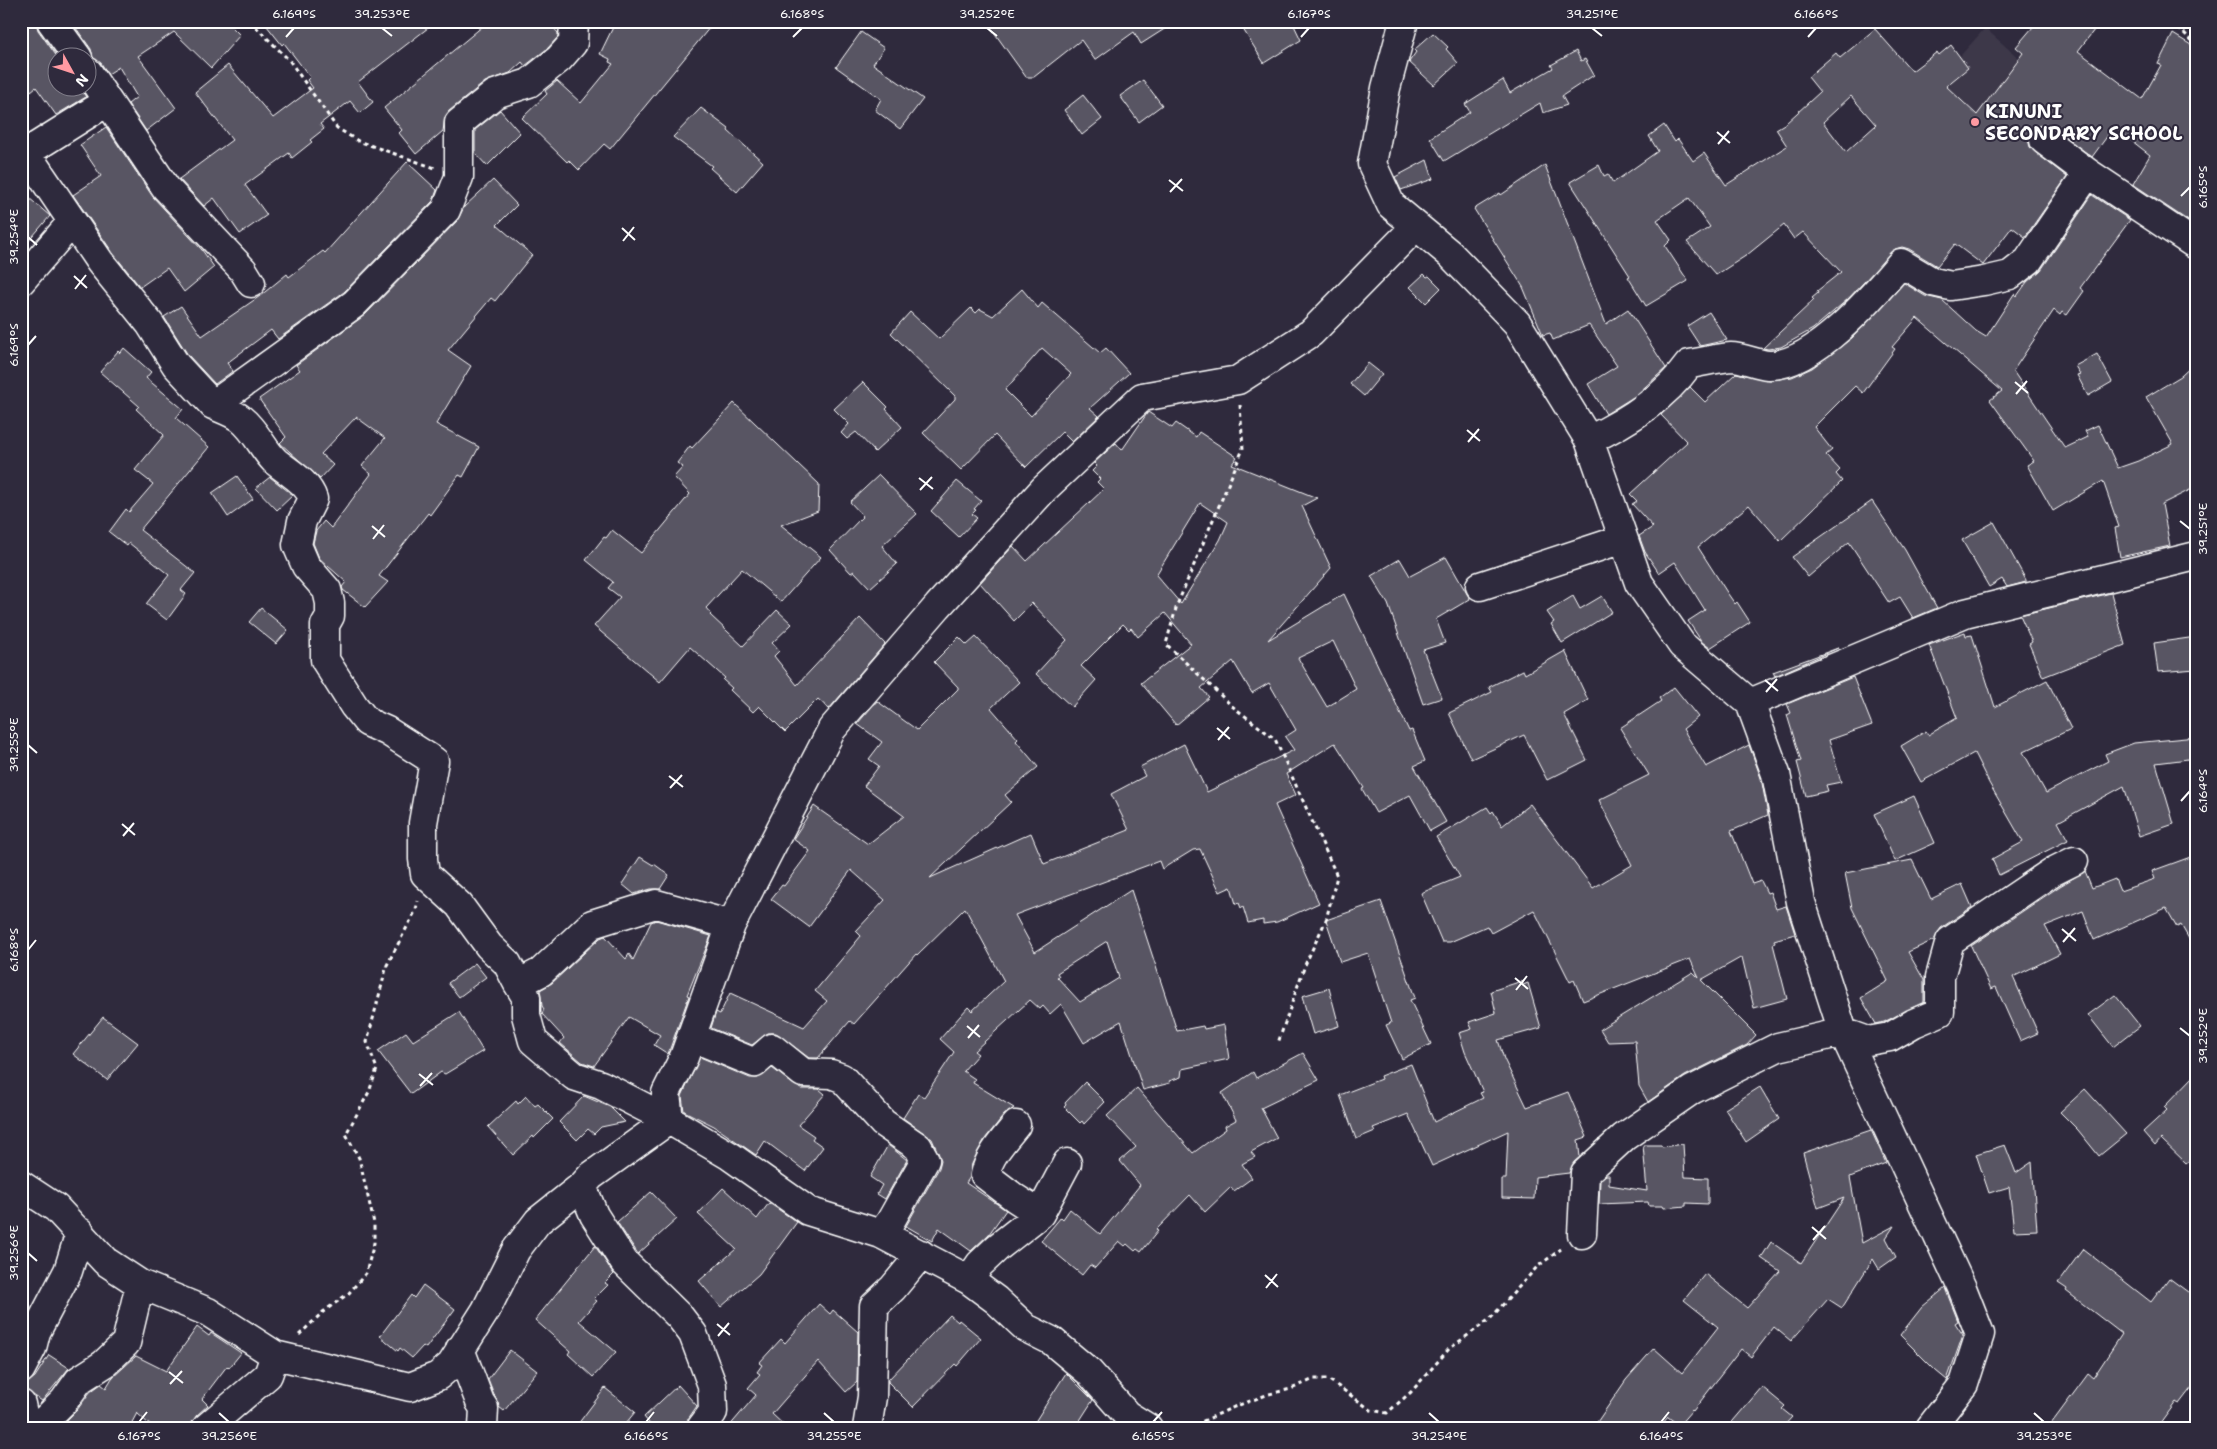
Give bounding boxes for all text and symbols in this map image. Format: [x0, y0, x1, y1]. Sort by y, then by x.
text: 6.169°S [272, 6, 316, 22]
text: 39.253°E [354, 6, 410, 22]
text: 6.168°S [780, 6, 824, 22]
text: 39.252°E [959, 6, 1015, 22]
text: 6.167°S [1287, 6, 1331, 22]
text: 39.251°E [1566, 6, 1618, 22]
text: 6.166°S [1794, 6, 1838, 22]
north arrow [48, 48, 98, 98]
text: N [71, 70, 92, 90]
place label: KINUNI SECONDARY SCHOOL [1985, 99, 2182, 146]
marker: KINUNI SECONDARY SCHOOL [1969, 116, 1981, 128]
text: 6.165°S [2195, 165, 2211, 209]
text: 39.254°E [6, 209, 22, 265]
text: 6.169°S [6, 323, 22, 367]
text: 39.251°E [2195, 503, 2211, 555]
text: 39.255°E [6, 718, 22, 772]
text: 6.164°S [2195, 769, 2211, 813]
text: 6.168°S [6, 928, 22, 972]
text: 39.252°E [2195, 1008, 2211, 1064]
text: 39.256°E [6, 1225, 22, 1281]
text: 6.167°S [117, 1428, 161, 1444]
text: 39.256°E [201, 1428, 257, 1444]
text: 6.166°S [624, 1428, 668, 1444]
text: 39.255°E [807, 1428, 861, 1444]
text: 6.165°S [1131, 1428, 1175, 1444]
text: 39.254°E [1411, 1428, 1467, 1444]
text: 6.164°S [1639, 1428, 1683, 1444]
text: 39.253°E [2016, 1428, 2072, 1444]

